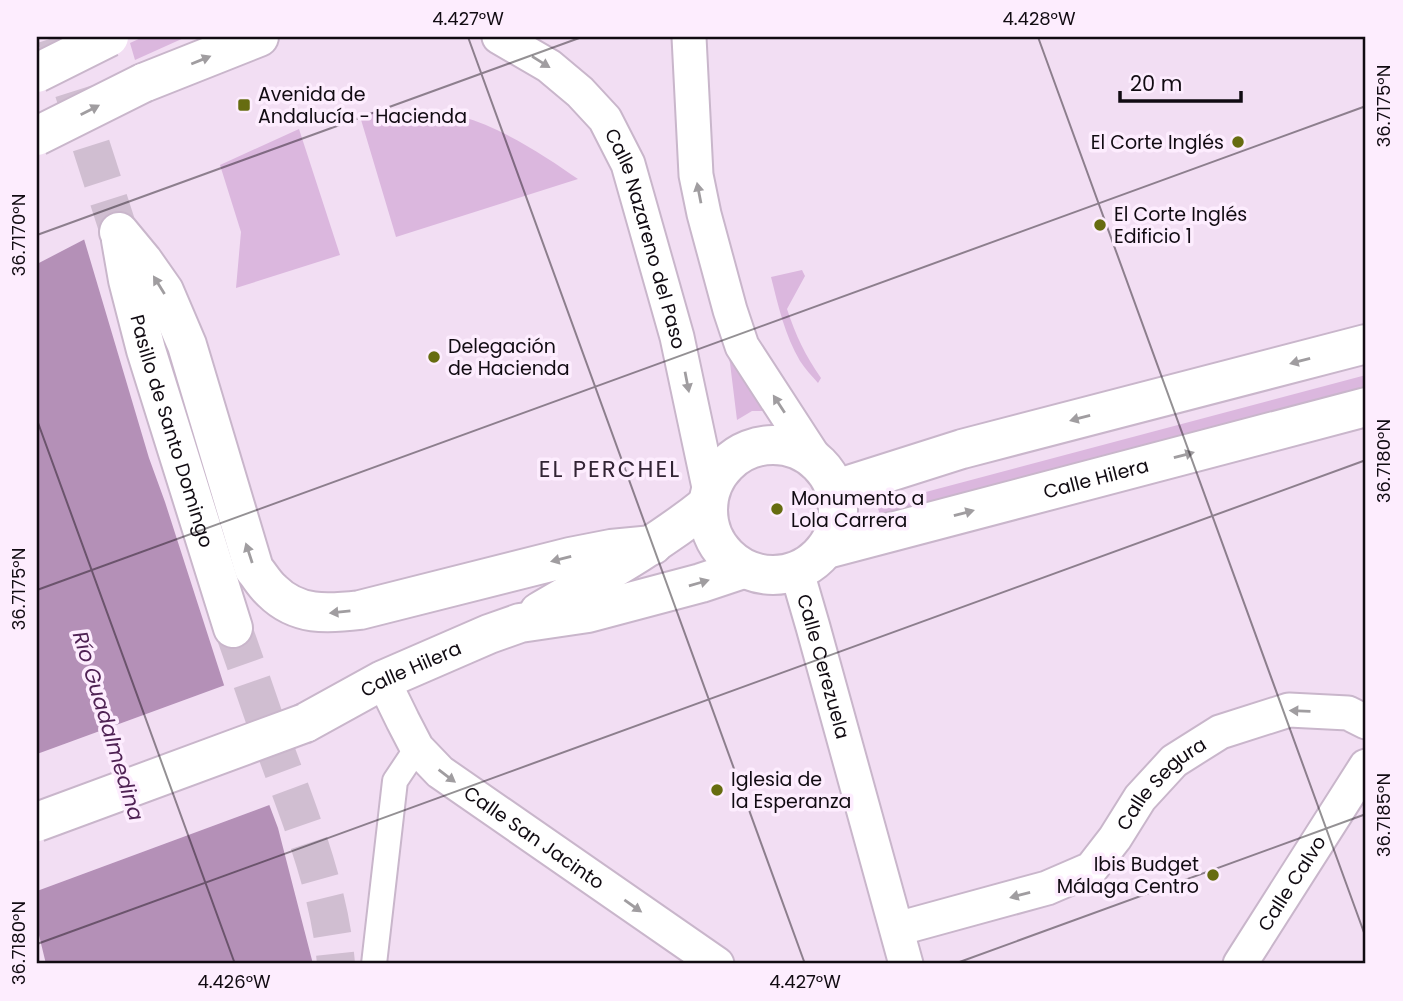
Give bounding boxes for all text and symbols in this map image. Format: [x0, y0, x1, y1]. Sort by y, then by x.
text: 4.427°W [432, 6, 504, 31]
text: 4.428°W [1002, 6, 1076, 31]
one-way arrow [190, 55, 211, 66]
one-way arrow [532, 56, 551, 68]
scale bar [1120, 60, 1240, 104]
text: 36.7175°N [1371, 65, 1396, 147]
text: 20 m [1130, 69, 1183, 98]
place label: Avenida de Andalucía - Hacienda [258, 81, 467, 130]
marker: Avenida de Andalucía - Hacienda [236, 97, 252, 113]
one-way arrow [80, 104, 100, 115]
street label: Calle Nazareno del Paso [598, 124, 692, 351]
place label: El Corte Inglés [1091, 129, 1224, 156]
marker: El Corte Inglés [1230, 134, 1246, 150]
one-way arrow [694, 182, 705, 204]
text: 36.7170°N [6, 194, 31, 276]
place label: El Corte Inglés Edificio 1 [1114, 201, 1247, 250]
marker: El Corte Inglés Edificio 1 [1092, 217, 1108, 233]
one-way arrow [153, 275, 166, 295]
street label: Pasillo de Santo Domingo [123, 312, 220, 551]
place label: Delegación de Hacienda [448, 333, 570, 382]
marker: Delegación de Hacienda [426, 349, 442, 365]
one-way arrow [1289, 356, 1311, 367]
one-way arrow [681, 371, 692, 393]
one-way arrow [772, 394, 785, 413]
one-way arrow [1069, 413, 1091, 424]
text: 36.7180°N [1371, 419, 1396, 503]
one-way arrow [1173, 449, 1195, 460]
street label: Calle Hilera [1040, 452, 1152, 505]
district label: EL PERCHEL [539, 453, 681, 485]
place label: Monumento a Lola Carrera [791, 485, 924, 534]
marker: Monumento a Lola Carrera [769, 501, 785, 517]
one-way arrow [953, 507, 975, 518]
one-way arrow [243, 542, 254, 563]
text: 36.7175°N [6, 548, 31, 630]
one-way arrow [550, 554, 572, 565]
one-way arrow [689, 577, 711, 588]
street label: Calle Cerezuela [790, 591, 856, 742]
one-way arrow [329, 607, 351, 618]
water label: Río Guadalmedina [66, 628, 151, 824]
street label: Calle Hilera [356, 635, 466, 704]
one-way arrow [1289, 705, 1311, 716]
street label: Calle Segura [1110, 731, 1212, 836]
place label: Iglesia de la Esperanza [731, 766, 851, 815]
one-way arrow [438, 769, 456, 783]
text: 36.7185°N [1371, 773, 1396, 857]
street label: Calle San Jacinto [458, 780, 610, 896]
marker: Iglesia de la Esperanza [709, 782, 725, 798]
street label: Calle Calvo [1251, 830, 1333, 936]
place label: Ibis Budget Málaga Centro [1057, 851, 1199, 900]
marker: Ibis Budget Málaga Centro [1205, 867, 1221, 883]
one-way arrow [1009, 890, 1031, 901]
one-way arrow [624, 899, 642, 913]
text: 36.7180°N [6, 901, 31, 985]
text: 4.426°W [197, 969, 271, 994]
text: 4.427°W [769, 969, 841, 994]

